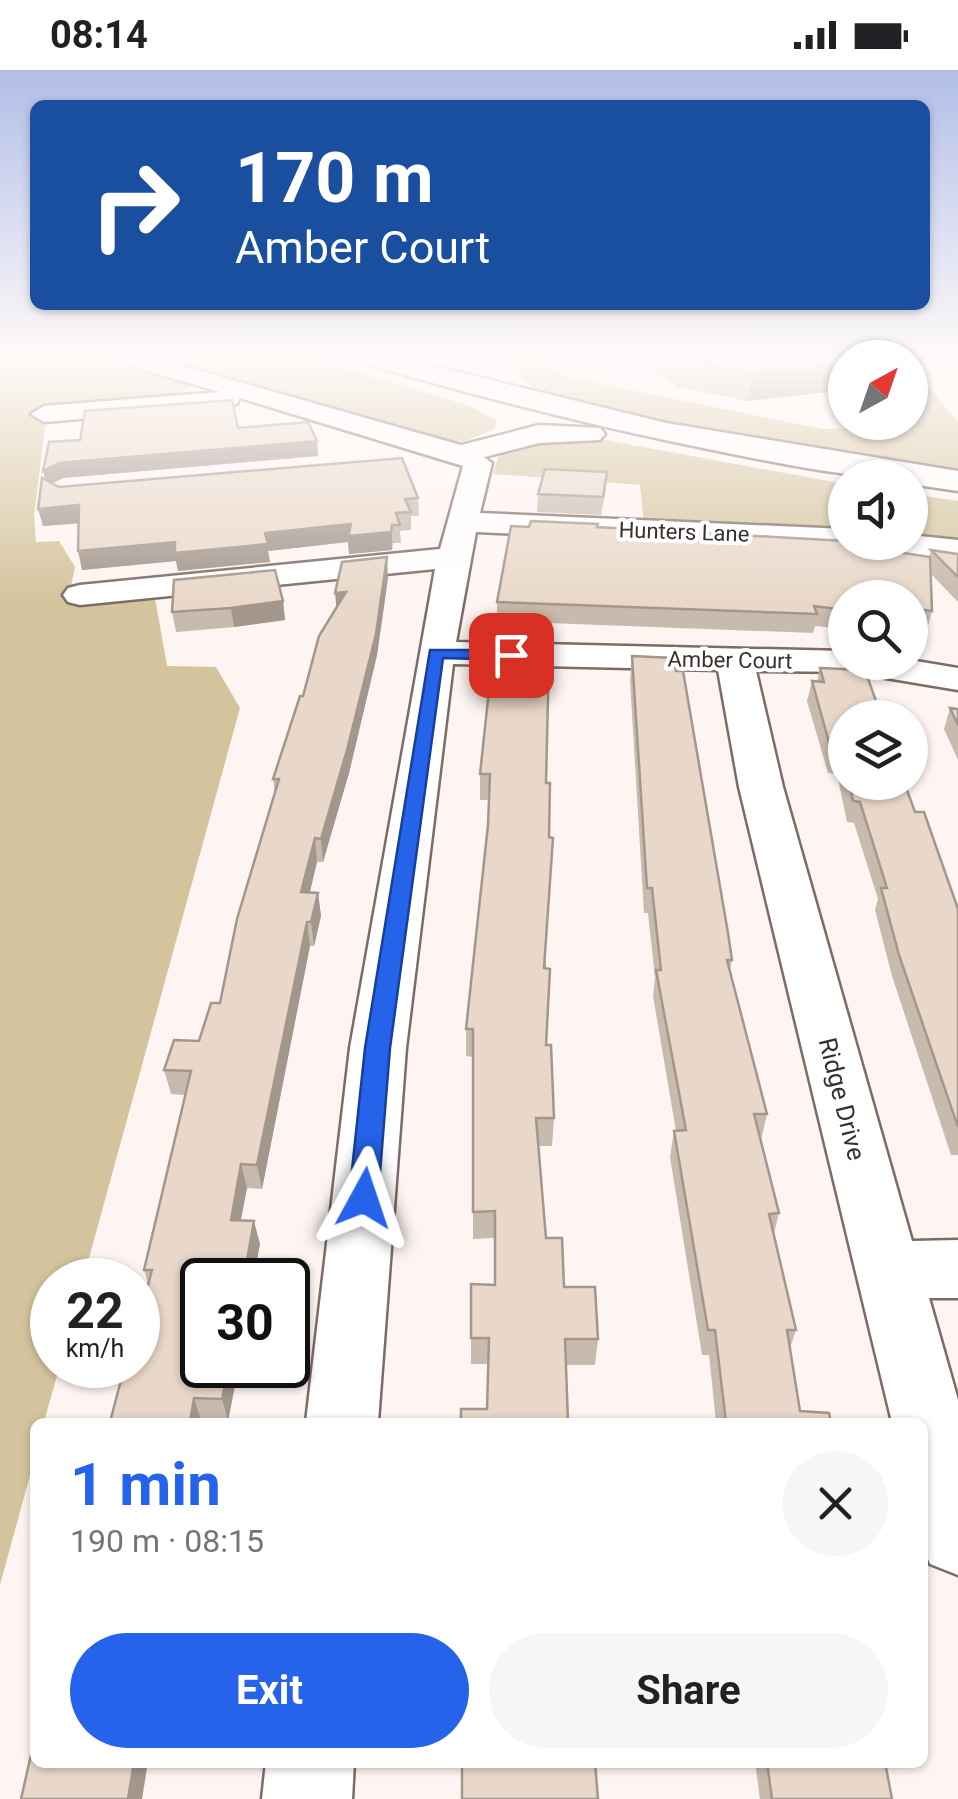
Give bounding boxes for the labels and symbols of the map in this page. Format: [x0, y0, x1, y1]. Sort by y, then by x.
north arrow [828, 340, 928, 440]
street label: Hunters Lane [618, 517, 750, 547]
pin [469, 613, 554, 698]
street label: Amber Court [667, 646, 793, 674]
street label: Ridge Drive [813, 1035, 871, 1163]
position arrow [312, 1146, 416, 1250]
speed limit sign: 30 [180, 1258, 310, 1388]

